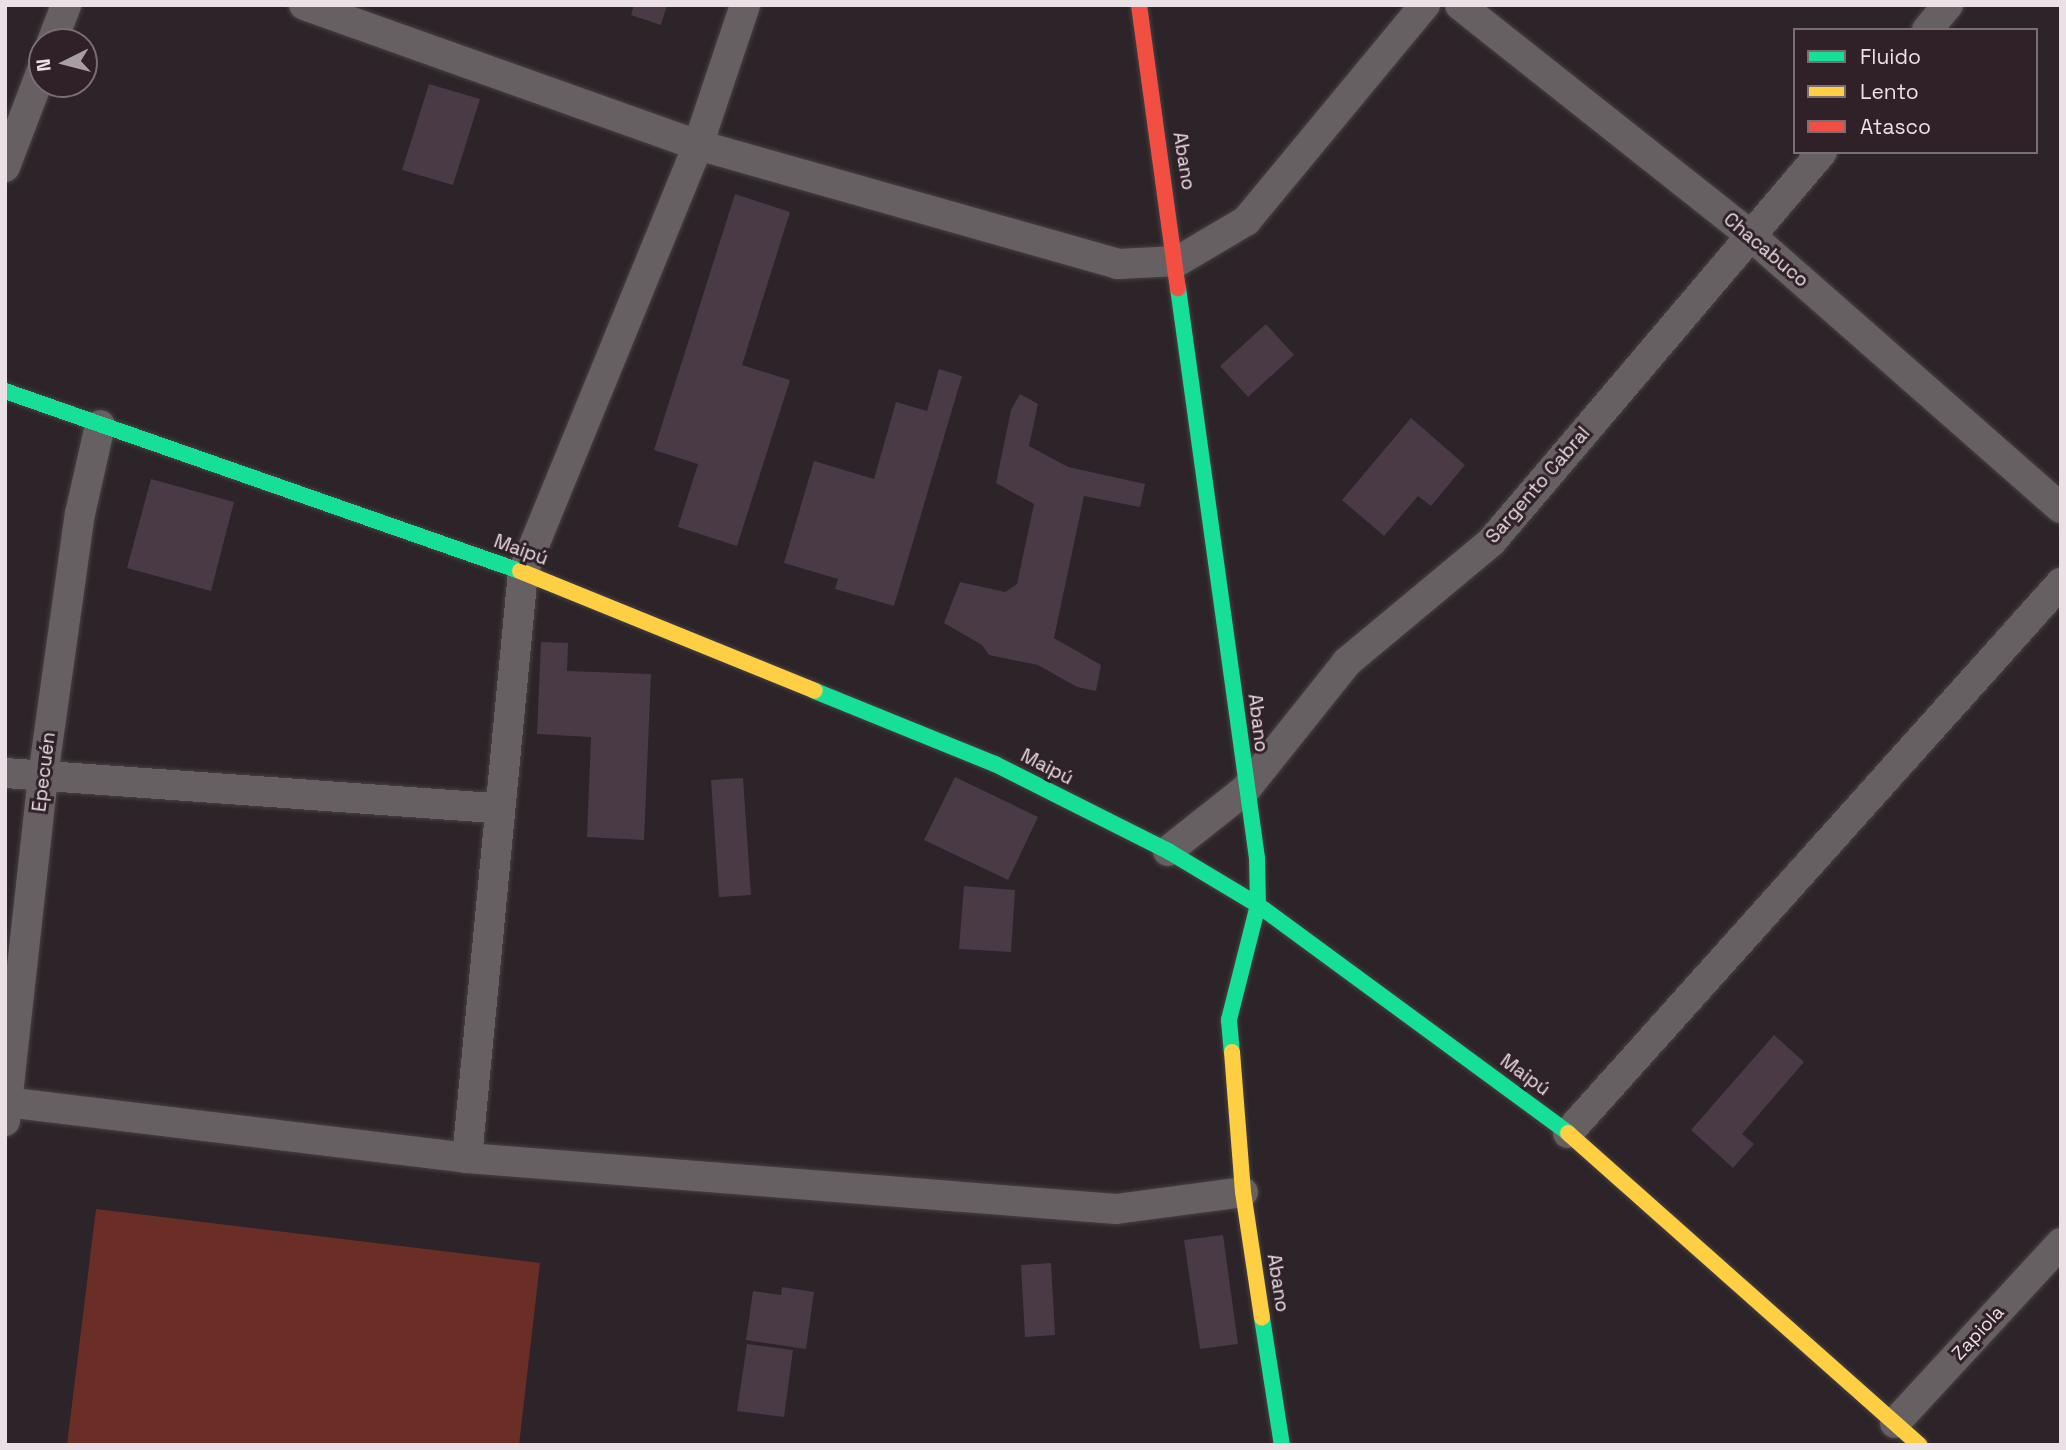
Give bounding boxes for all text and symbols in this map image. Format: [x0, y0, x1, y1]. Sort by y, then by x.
north arrow [28, 28, 98, 98]
legend [1793, 28, 2038, 154]
text: Fluido [1860, 43, 1921, 70]
text: N [31, 57, 57, 73]
text: Lento [1860, 78, 1919, 105]
text: Atasco [1860, 113, 1931, 140]
street label: Abano [1168, 130, 1200, 192]
street label: Chacabuco [1719, 208, 1813, 292]
street label: Sargento Cabral [1481, 422, 1595, 548]
street label: Maipú [491, 530, 551, 570]
street label: Abano [1243, 693, 1273, 753]
street label: Epecuén [28, 731, 60, 813]
street label: Maipú [1017, 744, 1077, 790]
street label: Maipú [1496, 1049, 1554, 1101]
street label: Abano [1262, 1252, 1294, 1314]
street label: Zapiola [1947, 1301, 2009, 1365]

